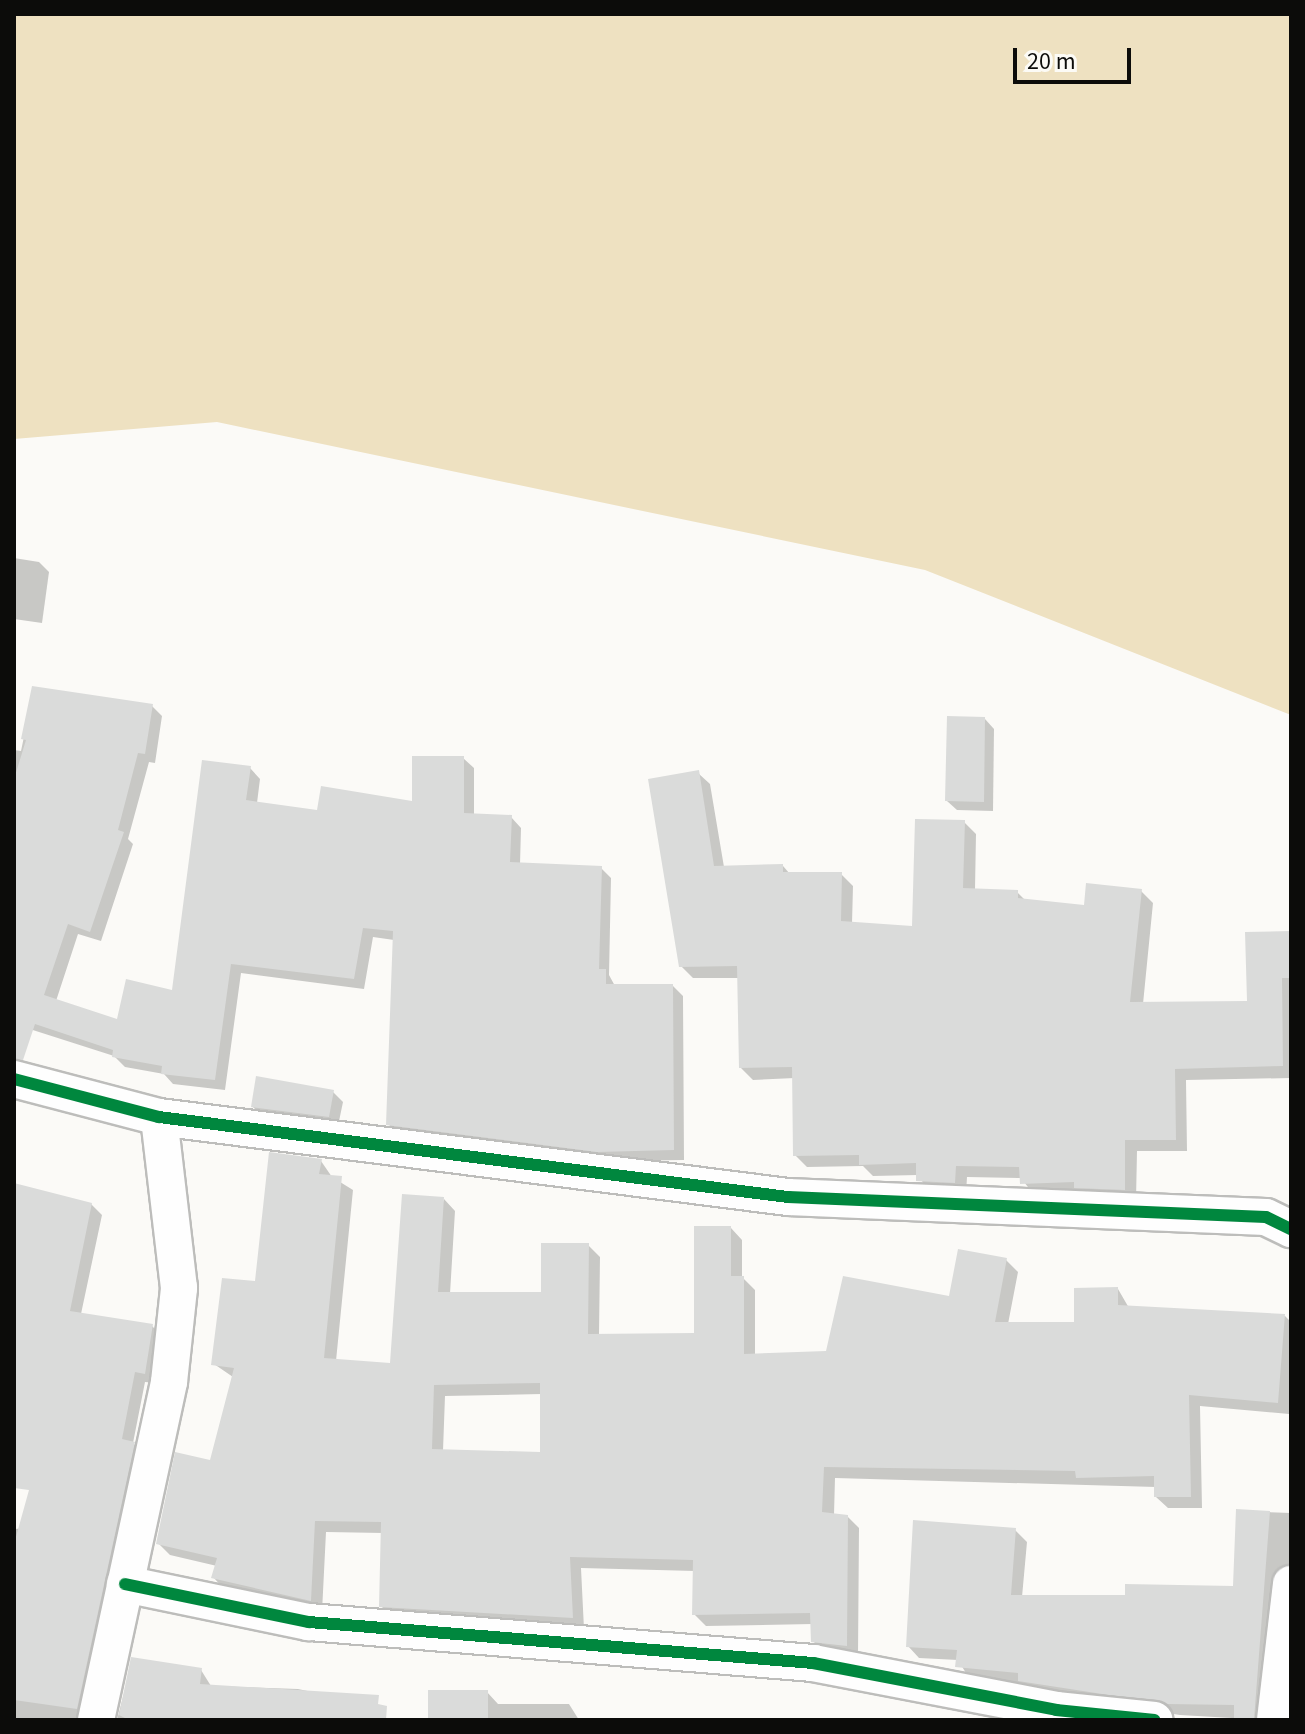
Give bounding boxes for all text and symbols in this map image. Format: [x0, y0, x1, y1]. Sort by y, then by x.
scale bar [1017, 32, 1135, 82]
text: 20 m [1027, 44, 1076, 79]

